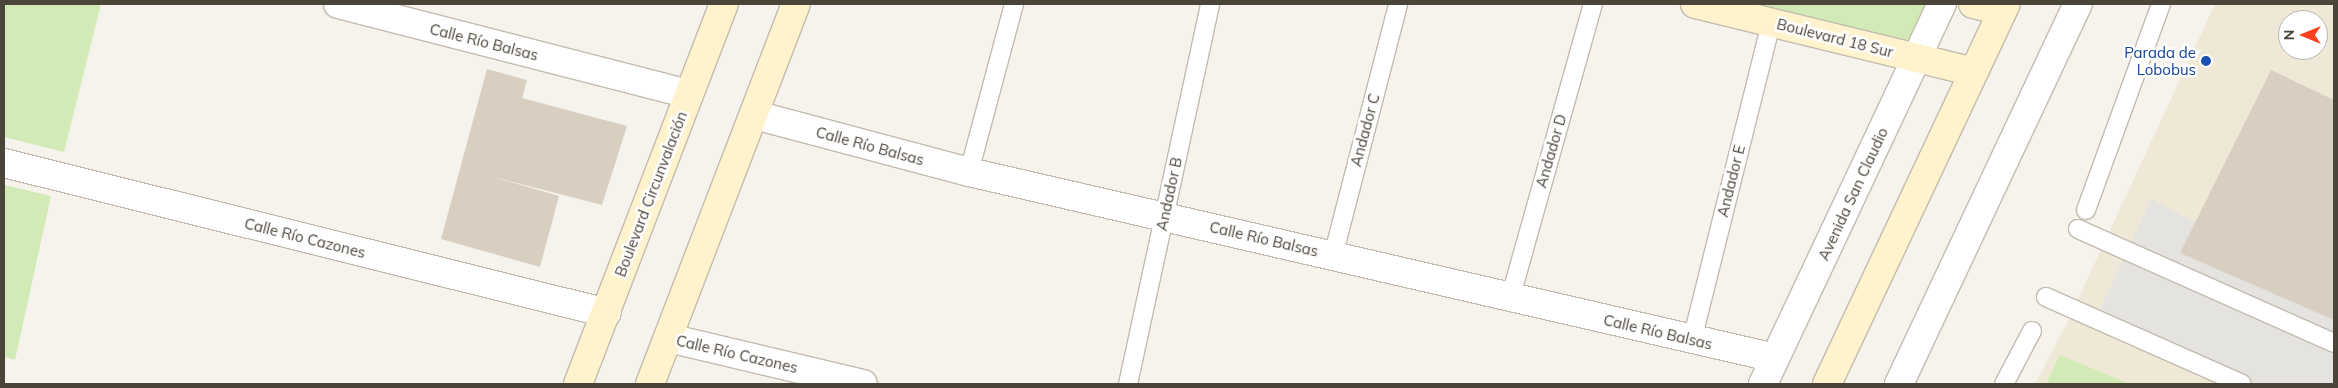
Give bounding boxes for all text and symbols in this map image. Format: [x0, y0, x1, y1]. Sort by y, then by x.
north arrow [2278, 10, 2328, 60]
street label: Boulevard 18 Sur [1775, 15, 1895, 61]
street label: Calle Río Balsas [428, 20, 540, 64]
text: N [2280, 30, 2298, 40]
place label: Parada de Lobobus [2124, 43, 2196, 78]
marker: Parada de Lobobus [2200, 55, 2212, 67]
street label: Andador C [1347, 91, 1383, 169]
street label: Boulevard Circunvalación [611, 109, 691, 279]
street label: Andador D [1532, 112, 1570, 190]
street label: Calle Río Balsas [814, 123, 926, 169]
street label: Avenida San Claudio [1814, 125, 1892, 263]
street label: Andador E [1713, 143, 1749, 219]
street label: Andador B [1152, 155, 1186, 233]
street label: Calle Río Cazones [243, 214, 367, 262]
street label: Calle Río Balsas [1208, 218, 1320, 260]
street label: Calle Río Balsas [1602, 311, 1714, 353]
street label: Calle Río Cazones [674, 331, 800, 377]

